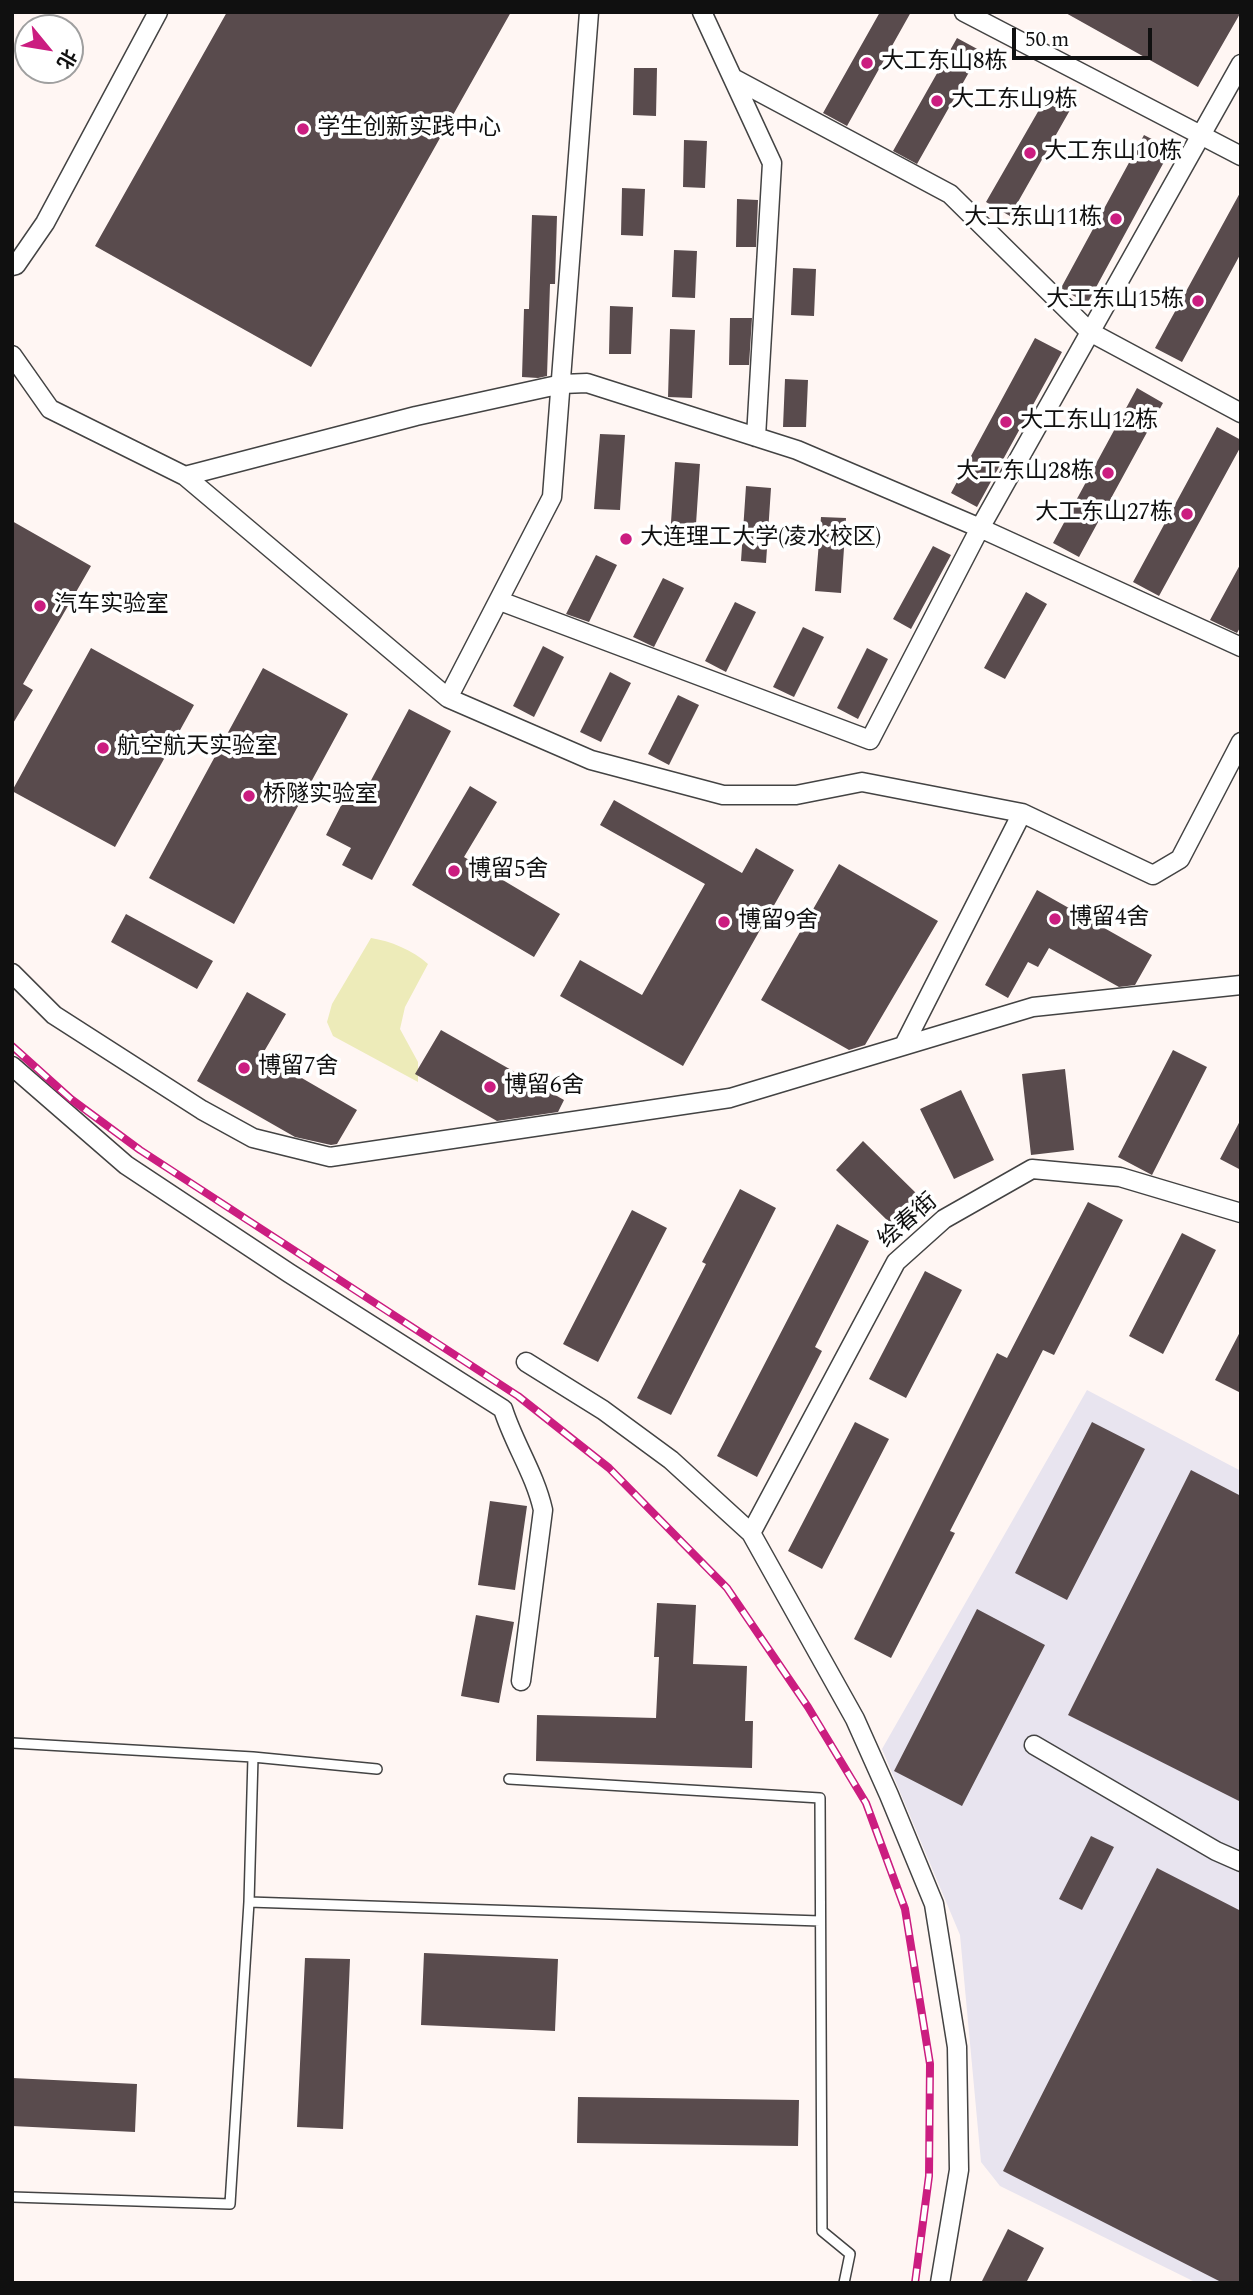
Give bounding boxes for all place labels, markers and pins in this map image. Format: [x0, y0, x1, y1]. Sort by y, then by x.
place label: 大工东山8栋 [881, 49, 1007, 77]
marker: 大工东山8栋 [859, 55, 875, 71]
place label: 大工东山9栋 [951, 87, 1077, 115]
marker: 大工东山9栋 [929, 93, 945, 109]
place label: 学生创新实践中心 [317, 115, 501, 143]
marker: 学生创新实践中心 [295, 121, 311, 137]
place label: 大工东山10栋 [1044, 139, 1182, 167]
marker: 大工东山10栋 [1022, 145, 1038, 161]
place label: 大工东山11栋 [964, 205, 1102, 233]
marker: 大工东山11栋 [1108, 211, 1124, 227]
place label: 大工东山15栋 [1046, 287, 1184, 315]
marker: 大工东山15栋 [1190, 293, 1206, 309]
place label: 大工东山12栋 [1020, 408, 1158, 436]
marker: 大工东山12栋 [998, 414, 1014, 430]
place label: 大工东山28栋 [956, 459, 1094, 487]
marker: 大工东山28栋 [1100, 465, 1116, 481]
place label: 大工东山27栋 [1035, 500, 1173, 528]
marker: 大工东山27栋 [1179, 506, 1195, 522]
place label: 大连理工大学(凌水校区) [640, 525, 881, 553]
marker: 大连理工大学(凌水校区) [618, 531, 634, 547]
place label: 汽车实验室 [54, 592, 169, 620]
marker: 汽车实验室 [32, 598, 48, 614]
place label: 航空航天实验室 [117, 734, 278, 762]
marker: 航空航天实验室 [95, 740, 111, 756]
place label: 桥隧实验室 [263, 782, 378, 810]
marker: 桥隧实验室 [241, 788, 257, 804]
place label: 博留5舍 [468, 857, 548, 885]
marker: 博留5舍 [446, 863, 462, 879]
place label: 博留4舍 [1069, 905, 1149, 933]
place label: 博留9舍 [738, 908, 818, 936]
marker: 博留4舍 [1047, 911, 1063, 927]
marker: 博留9舍 [716, 914, 732, 930]
place label: 博留7舍 [258, 1054, 338, 1082]
marker: 博留7舍 [236, 1060, 252, 1076]
place label: 博留6舍 [504, 1073, 584, 1101]
marker: 博留6舍 [482, 1079, 498, 1095]

